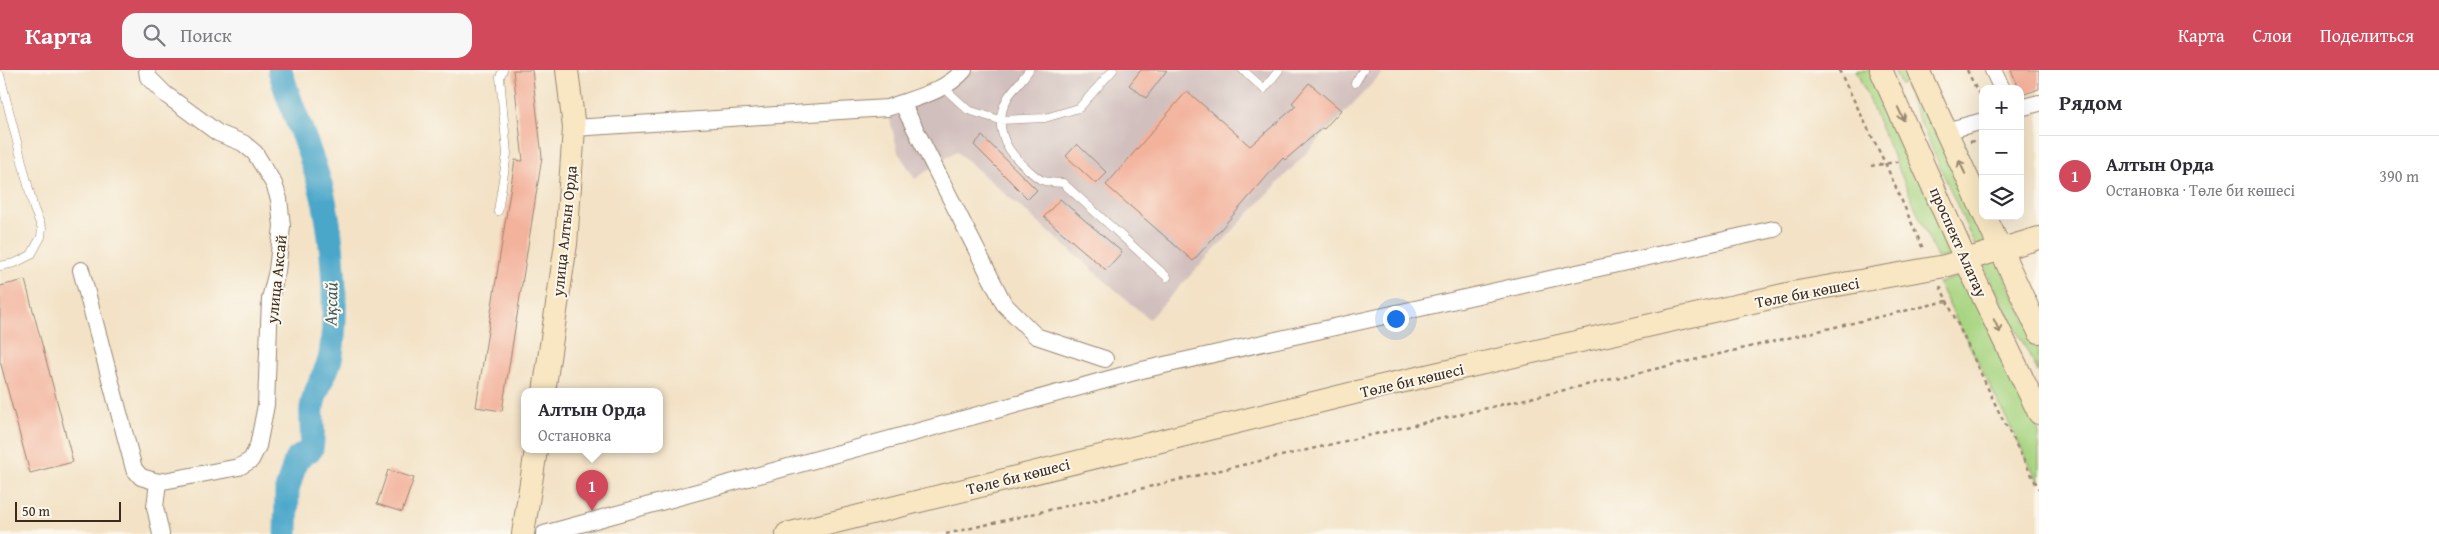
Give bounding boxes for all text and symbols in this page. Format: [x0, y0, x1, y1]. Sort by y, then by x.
search box [122, 13, 472, 58]
text: Карта [25, 18, 92, 53]
icon: search [140, 21, 168, 49]
text: Поиск [180, 21, 232, 49]
text: Карта [2178, 22, 2225, 49]
text: Слои [2253, 22, 2292, 49]
text: Поделиться [2320, 22, 2414, 49]
map controls [1979, 85, 2024, 220]
button: + [1979, 85, 2024, 130]
text: Рядом [2059, 87, 2122, 118]
one-way arrow [1897, 106, 1906, 121]
button: − [1979, 130, 2024, 175]
text: Алтын Орда [2106, 150, 2214, 178]
one-way arrow [1957, 160, 1967, 175]
street label: улица Алтын Орда [545, 164, 583, 299]
text: 1 [2071, 164, 2079, 188]
text: 390 m [2379, 164, 2419, 188]
button: layers [1979, 175, 2024, 220]
text: Остановка · Төле би көшесі [2106, 178, 2295, 202]
street label: проспект Алатау [1924, 183, 1994, 301]
street label: улица Аксай [259, 233, 293, 326]
street label: Төле би көшесі [1753, 270, 1862, 314]
water label: Ақсай [317, 282, 344, 327]
your location [1383, 306, 1409, 332]
one-way arrow [1993, 318, 2002, 333]
street label: Төле би көшесі [1358, 356, 1467, 404]
popup [521, 388, 663, 453]
text: Алтын Орда [538, 395, 646, 423]
text: Остановка [538, 423, 611, 447]
street label: Төле би көшесі [964, 451, 1073, 500]
pin: 1 [576, 470, 608, 511]
scale bar [15, 499, 121, 522]
text: 50 m [22, 501, 50, 521]

